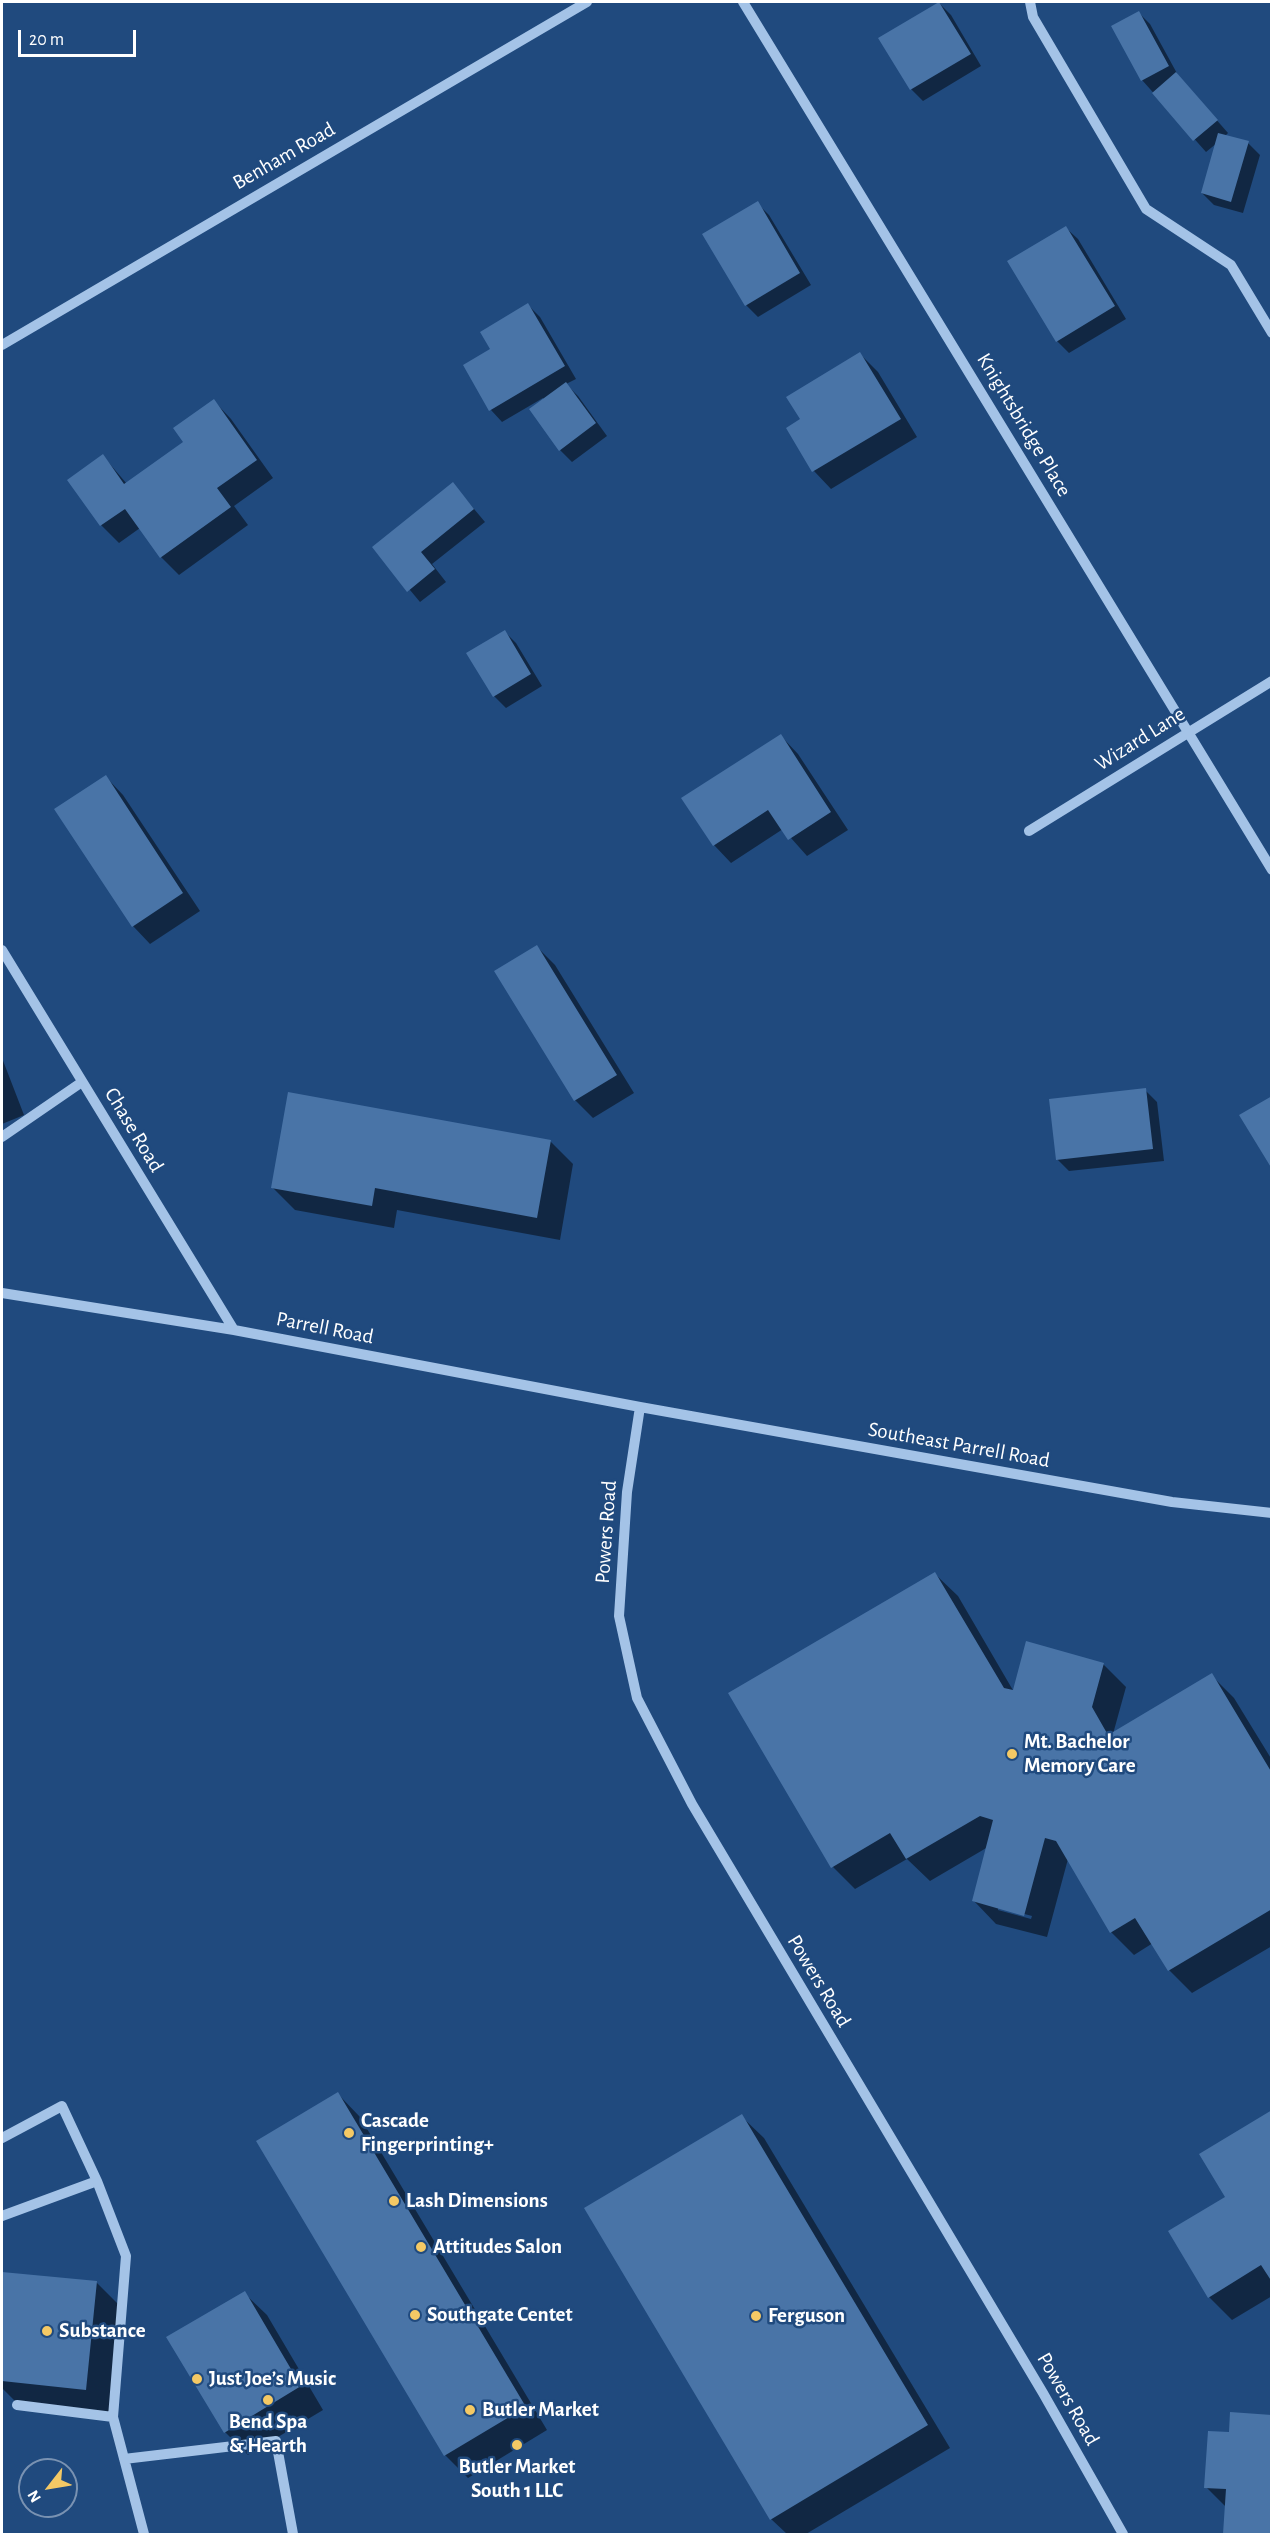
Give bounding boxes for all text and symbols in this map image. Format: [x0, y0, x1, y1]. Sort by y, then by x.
scale bar [21, 18, 140, 56]
text: 20 m [29, 31, 64, 49]
street label: Benham Road [228, 117, 340, 195]
street label: Knightsbridge Place [971, 349, 1077, 501]
street label: Wizard Lane [1090, 701, 1190, 777]
street label: Chase Road [99, 1083, 169, 1177]
street label: Parrell Road [274, 1306, 376, 1350]
street label: Southeast Parrell Road [866, 1417, 1052, 1473]
street label: Powers Road [590, 1480, 622, 1584]
place label: Mt. Bachelor Memory Care [1024, 1729, 1136, 1779]
marker: Mt. Bachelor Memory Care [1005, 1747, 1019, 1761]
street label: Powers Road [782, 1930, 856, 2032]
place label: Cascade Fingerprinting+ [361, 2108, 494, 2158]
marker: Cascade Fingerprinting+ [342, 2126, 356, 2140]
place label: Lash Dimensions [406, 2188, 548, 2214]
marker: Lash Dimensions [387, 2194, 401, 2208]
place label: Attitudes Salon [433, 2234, 562, 2260]
marker: Attitudes Salon [414, 2240, 428, 2254]
place label: Southgate Centet [427, 2302, 573, 2328]
place label: Ferguson [768, 2303, 845, 2329]
marker: Southgate Centet [408, 2308, 422, 2322]
marker: Ferguson [749, 2309, 763, 2323]
place label: Substance [59, 2318, 146, 2344]
marker: Substance [40, 2324, 54, 2338]
street label: Powers Road [1031, 2348, 1105, 2450]
place label: Just Joe’s Music [209, 2366, 336, 2392]
marker: Just Joe’s Music [190, 2372, 204, 2386]
marker: Bend Spa & Hearth [261, 2393, 275, 2407]
place label: Butler Market [482, 2397, 599, 2423]
marker: Butler Market [463, 2403, 477, 2417]
place label: Bend Spa & Hearth [229, 2409, 307, 2459]
marker: Butler Market South 1 LLC [510, 2438, 524, 2452]
place label: Butler Market South 1 LLC [459, 2454, 575, 2504]
north arrow [18, 2458, 78, 2518]
text: N [25, 2487, 44, 2505]

